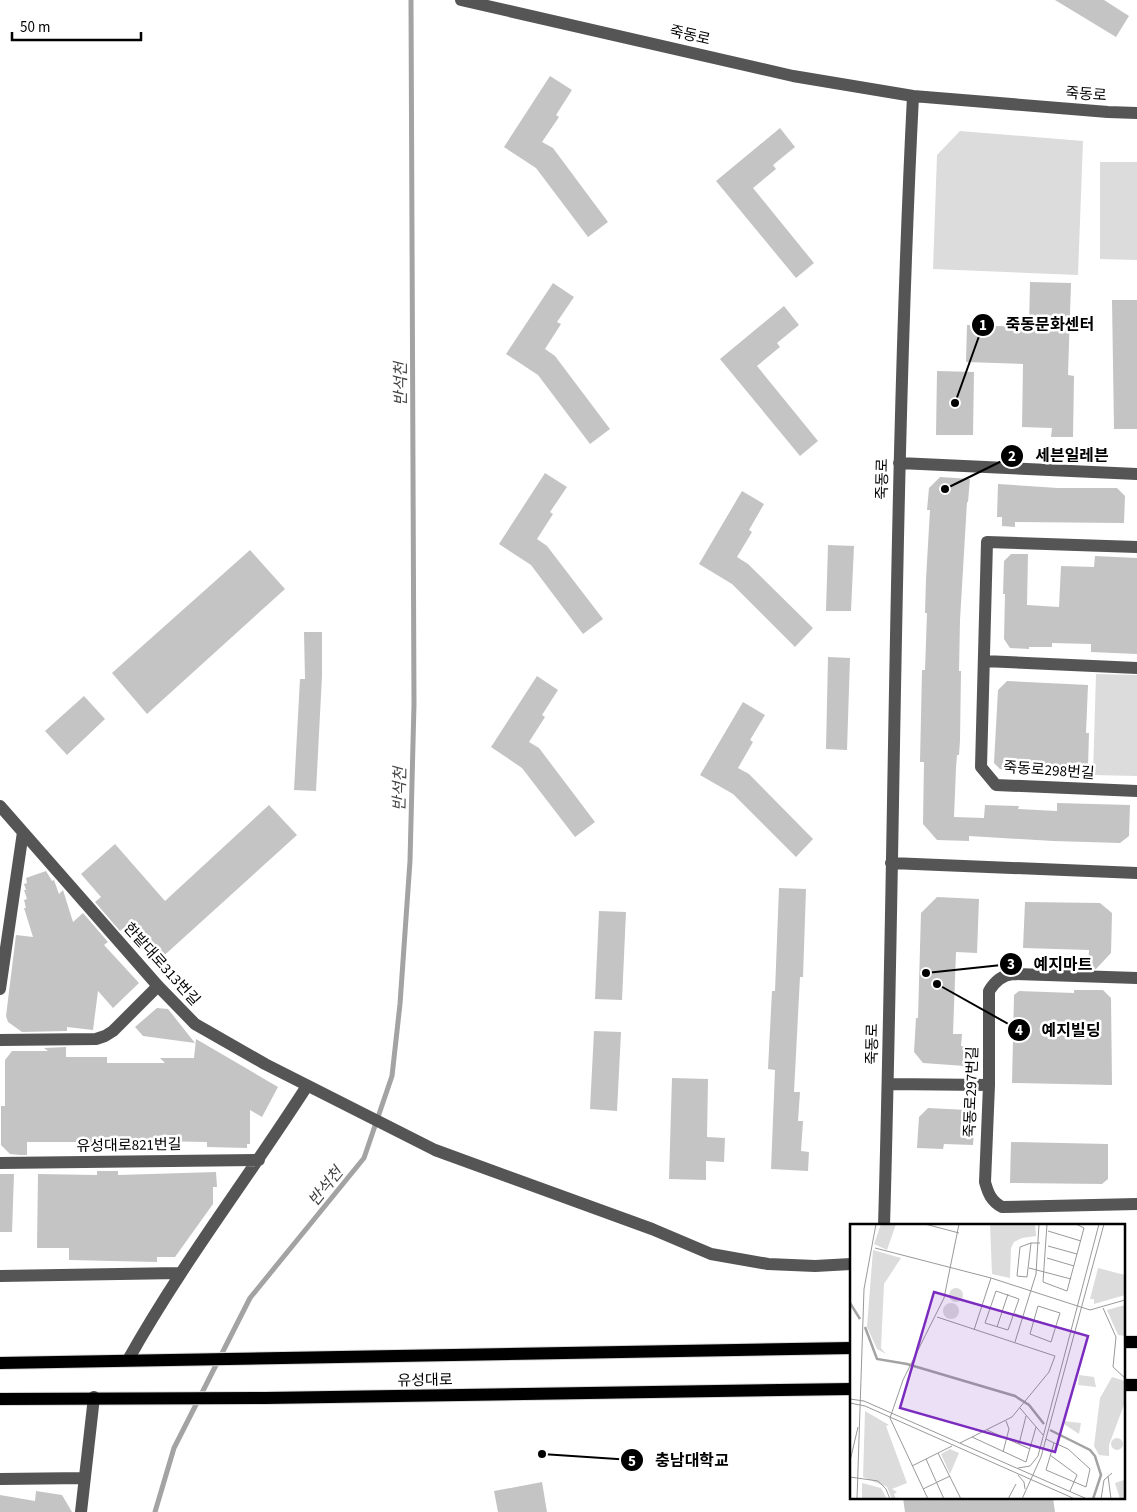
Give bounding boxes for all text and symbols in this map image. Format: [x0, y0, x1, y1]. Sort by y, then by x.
scale bar [12, 10, 141, 42]
text: 50 m [20, 17, 50, 38]
street label: 죽동로 [667, 21, 712, 50]
street label: 죽동로 [1065, 83, 1107, 106]
callout: 죽동문화센터 [970, 309, 1104, 340]
text: 죽동문화센터 [1006, 314, 1094, 336]
text: 1 [979, 315, 987, 336]
water label: 반석천 [390, 360, 412, 406]
callout: 세븐일레븐 [1000, 440, 1118, 471]
text: 세븐일레븐 [1035, 445, 1109, 467]
text: 2 [1008, 446, 1016, 467]
street label: 죽동로 [872, 458, 893, 500]
street label: 죽동로298번길 [1003, 757, 1095, 784]
water label: 반석천 [389, 764, 411, 811]
street label: 한밭대로313번길 [119, 918, 205, 1010]
callout: 예지마트 [998, 948, 1102, 979]
text: 3 [1007, 954, 1015, 975]
text: 예지마트 [1034, 954, 1093, 976]
callout: 예지빌딩 [1007, 1015, 1111, 1046]
text: 4 [1015, 1020, 1023, 1041]
text: 예지빌딩 [1042, 1020, 1100, 1042]
street label: 죽동로 [862, 1023, 883, 1065]
street label: 죽동로297번길 [959, 1046, 984, 1138]
street label: 유성대로821번길 [76, 1134, 182, 1157]
water label: 반석천 [303, 1161, 350, 1211]
inset map [850, 1224, 1124, 1500]
street label: 유성대로 [397, 1370, 453, 1391]
callout: 충남대학교 [620, 1445, 738, 1476]
text: 충남대학교 [655, 1450, 729, 1472]
text: 5 [628, 1451, 636, 1472]

